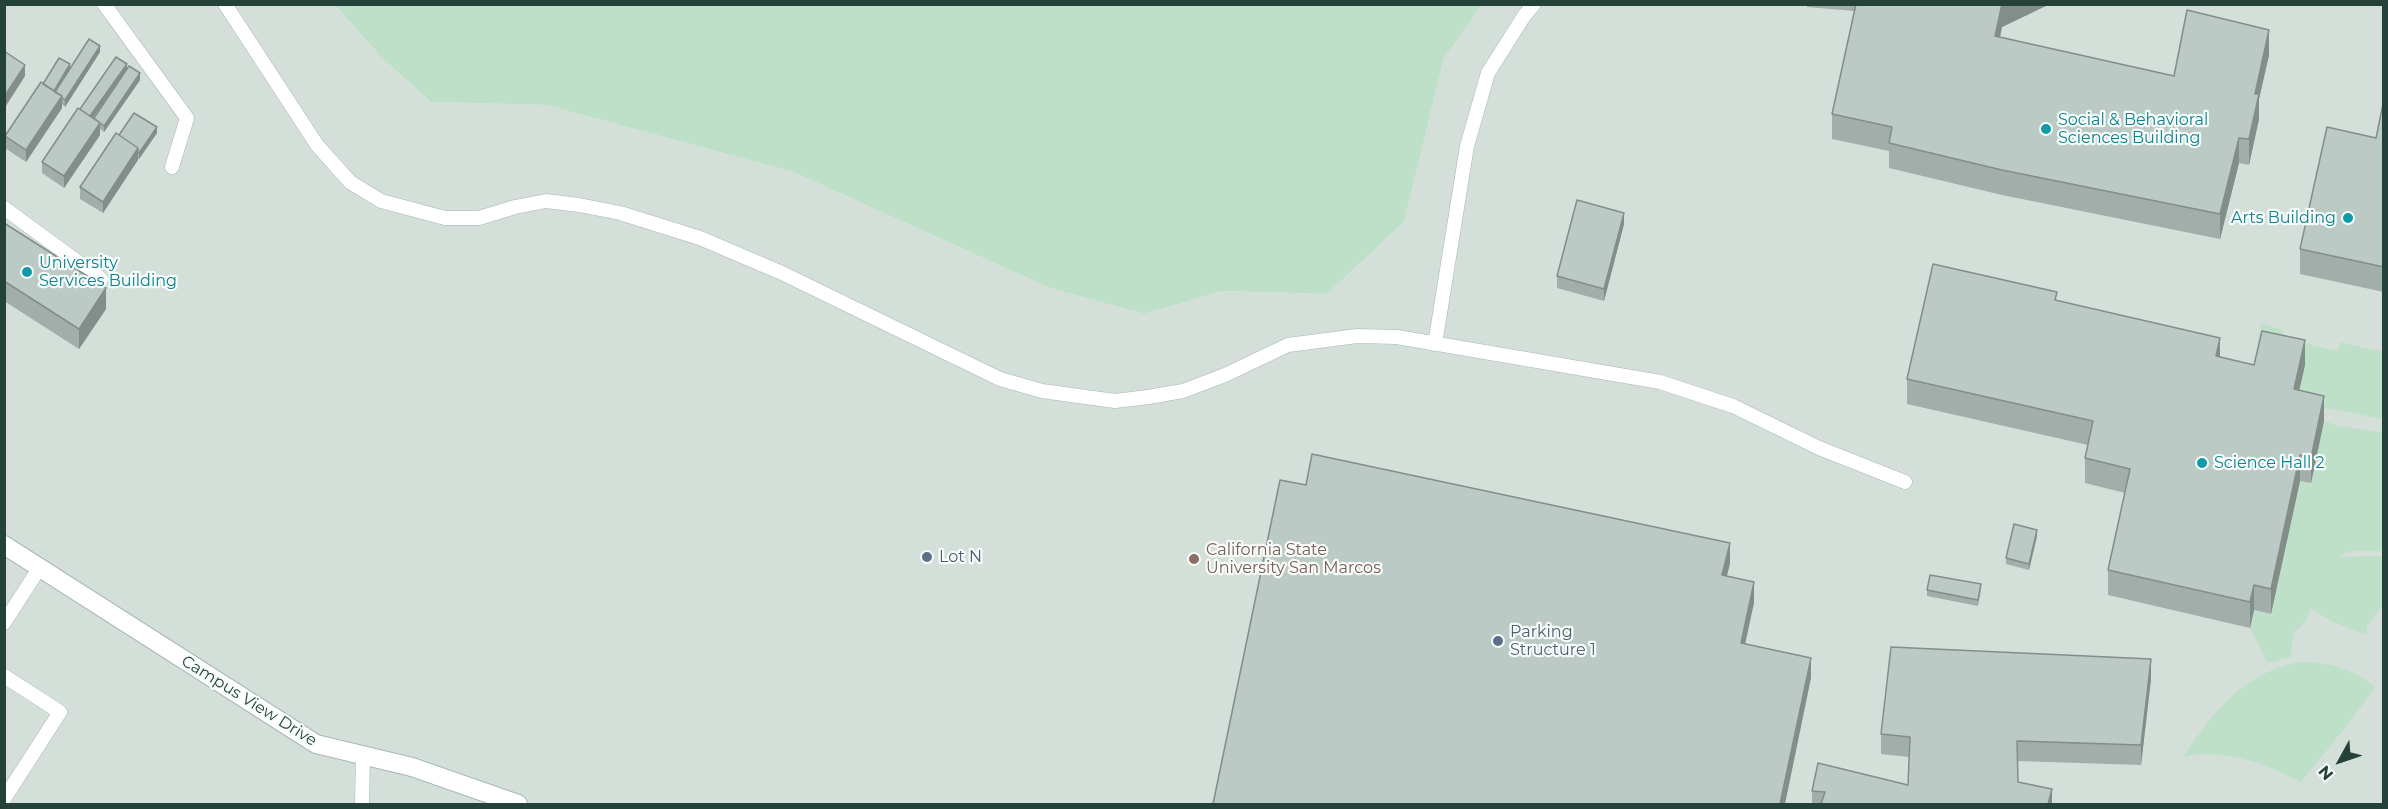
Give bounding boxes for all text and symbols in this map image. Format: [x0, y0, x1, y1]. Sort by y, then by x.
place label: Social & Behavioral Sciences Building [2058, 110, 2208, 148]
marker: Social & Behavioral Sciences Building [2039, 122, 2053, 136]
place label: Arts Building [2231, 208, 2336, 228]
marker: Arts Building [2341, 211, 2355, 225]
place label: University Services Building [39, 253, 177, 291]
marker: University Services Building [20, 265, 34, 279]
place label: Science Hall 2 [2214, 453, 2325, 473]
marker: Science Hall 2 [2195, 456, 2209, 470]
place label: California State University San Marcos [1206, 540, 1381, 578]
place label: Lot N [939, 547, 982, 567]
marker: Lot N [920, 550, 934, 564]
marker: California State University San Marcos [1187, 552, 1201, 566]
place label: Parking Structure 1 [1510, 622, 1596, 660]
marker: Parking Structure 1 [1491, 634, 1505, 648]
street label: Campus View Drive [178, 652, 320, 750]
north arrow [2310, 731, 2370, 791]
text: N [2314, 762, 2337, 784]

